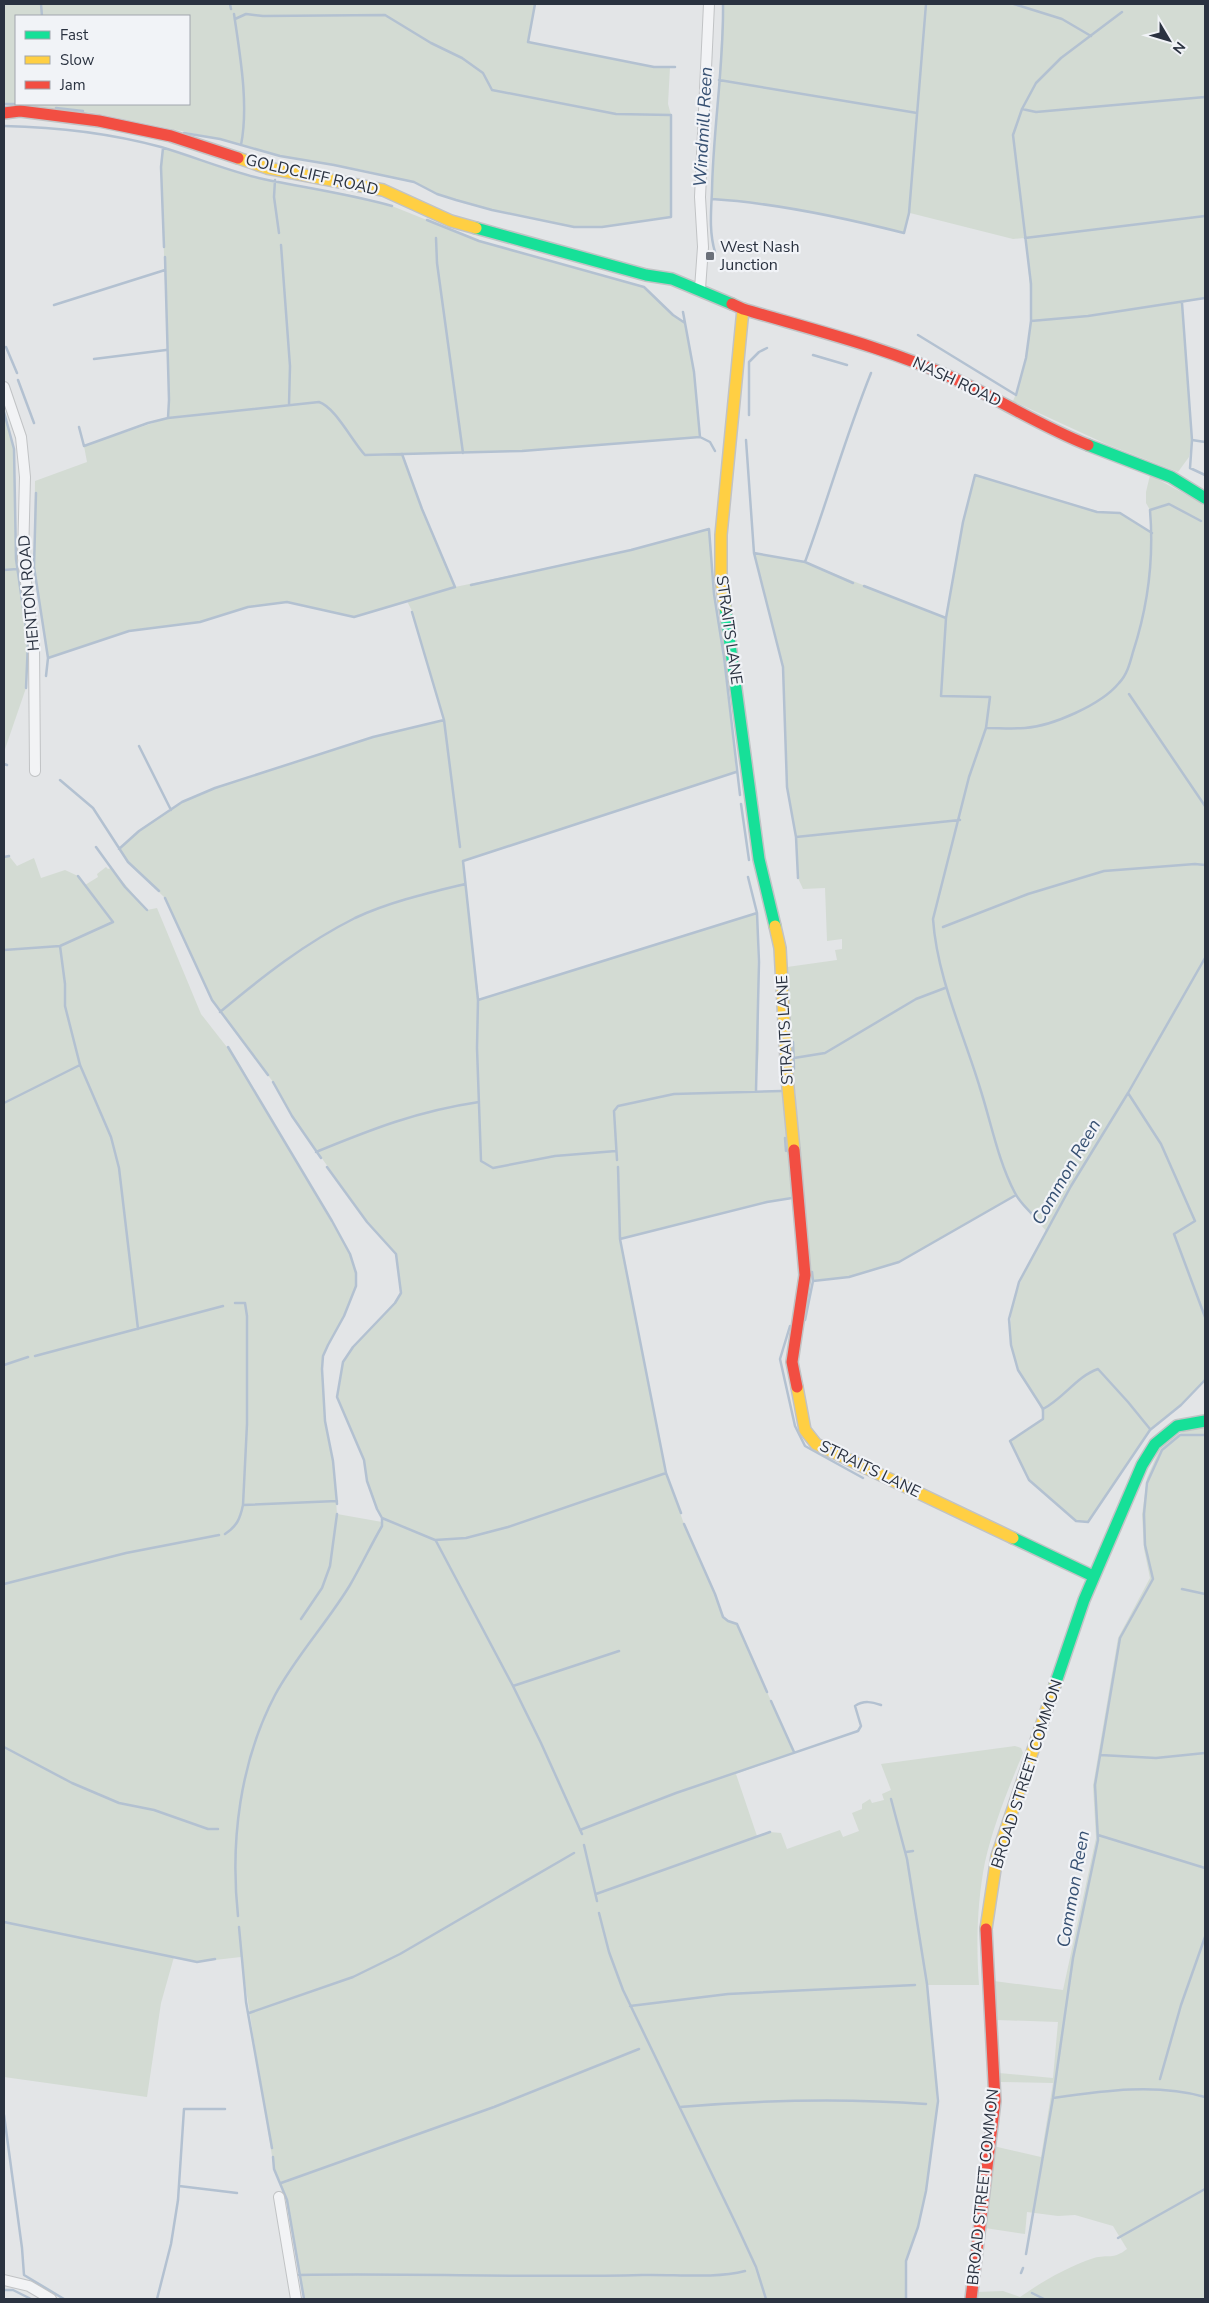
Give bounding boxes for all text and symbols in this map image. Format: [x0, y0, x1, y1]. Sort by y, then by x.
legend [15, 15, 190, 105]
north arrow [1144, 15, 1194, 65]
text: Fast [60, 25, 89, 45]
text: N [1168, 38, 1190, 58]
text: Slow [60, 50, 95, 70]
water label: Windmill Reen [688, 66, 718, 188]
text: Jam [59, 75, 86, 95]
street label: GOLDCLIFF ROAD [243, 149, 381, 201]
place label: West Nash Junction [719, 236, 800, 276]
marker: West Nash Junction [704, 250, 716, 262]
street label: NASH ROAD [909, 352, 1005, 412]
street label: HENTON ROAD [13, 534, 45, 652]
street label: STRAITS LANE [710, 574, 748, 686]
street label: STRAITS LANE [771, 975, 799, 1085]
water label: Common Reen [1026, 1115, 1106, 1229]
street label: STRAITS LANE [816, 1435, 924, 1503]
street label: BROAD STREET COMMON [986, 1677, 1068, 1871]
water label: Common Reen [1051, 1829, 1095, 1949]
street label: BROAD STREET COMMON [962, 2088, 1004, 2286]

